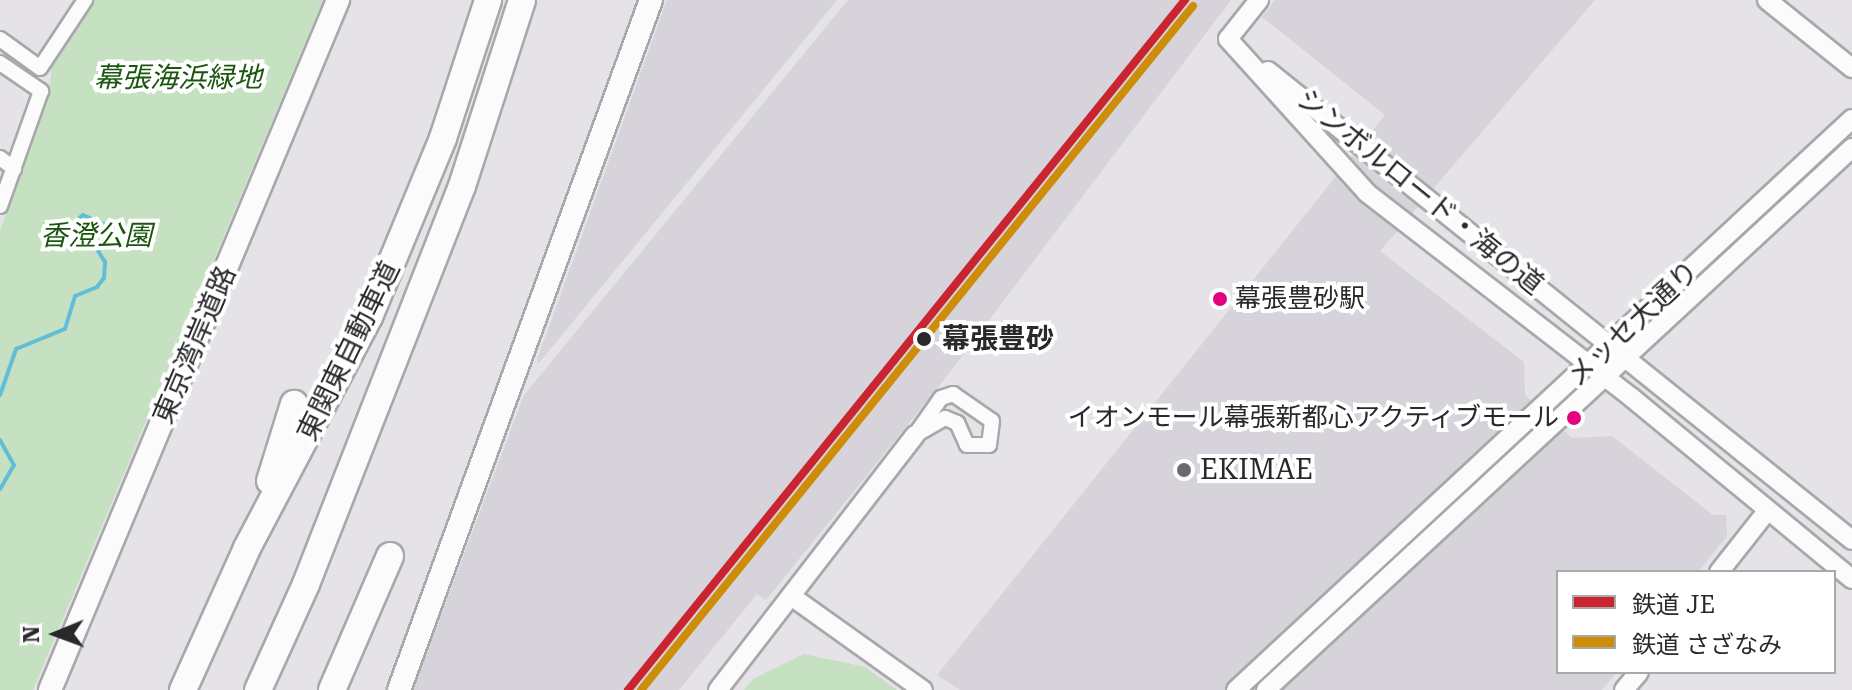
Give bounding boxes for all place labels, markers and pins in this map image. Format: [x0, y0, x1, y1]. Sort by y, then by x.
place label: 幕張豊砂駅 [1235, 283, 1365, 315]
marker: 幕張豊砂駅 [1212, 291, 1228, 307]
place label: 幕張豊砂 [942, 322, 1054, 356]
marker: 幕張豊砂 [913, 328, 935, 350]
place label: イオンモール幕張新都心アクティブモール [1065, 402, 1559, 434]
marker: イオンモール幕張新都心アクティブモール [1566, 410, 1582, 426]
place label: EKIMAE [1200, 453, 1313, 487]
marker: EKIMAE [1175, 461, 1193, 479]

